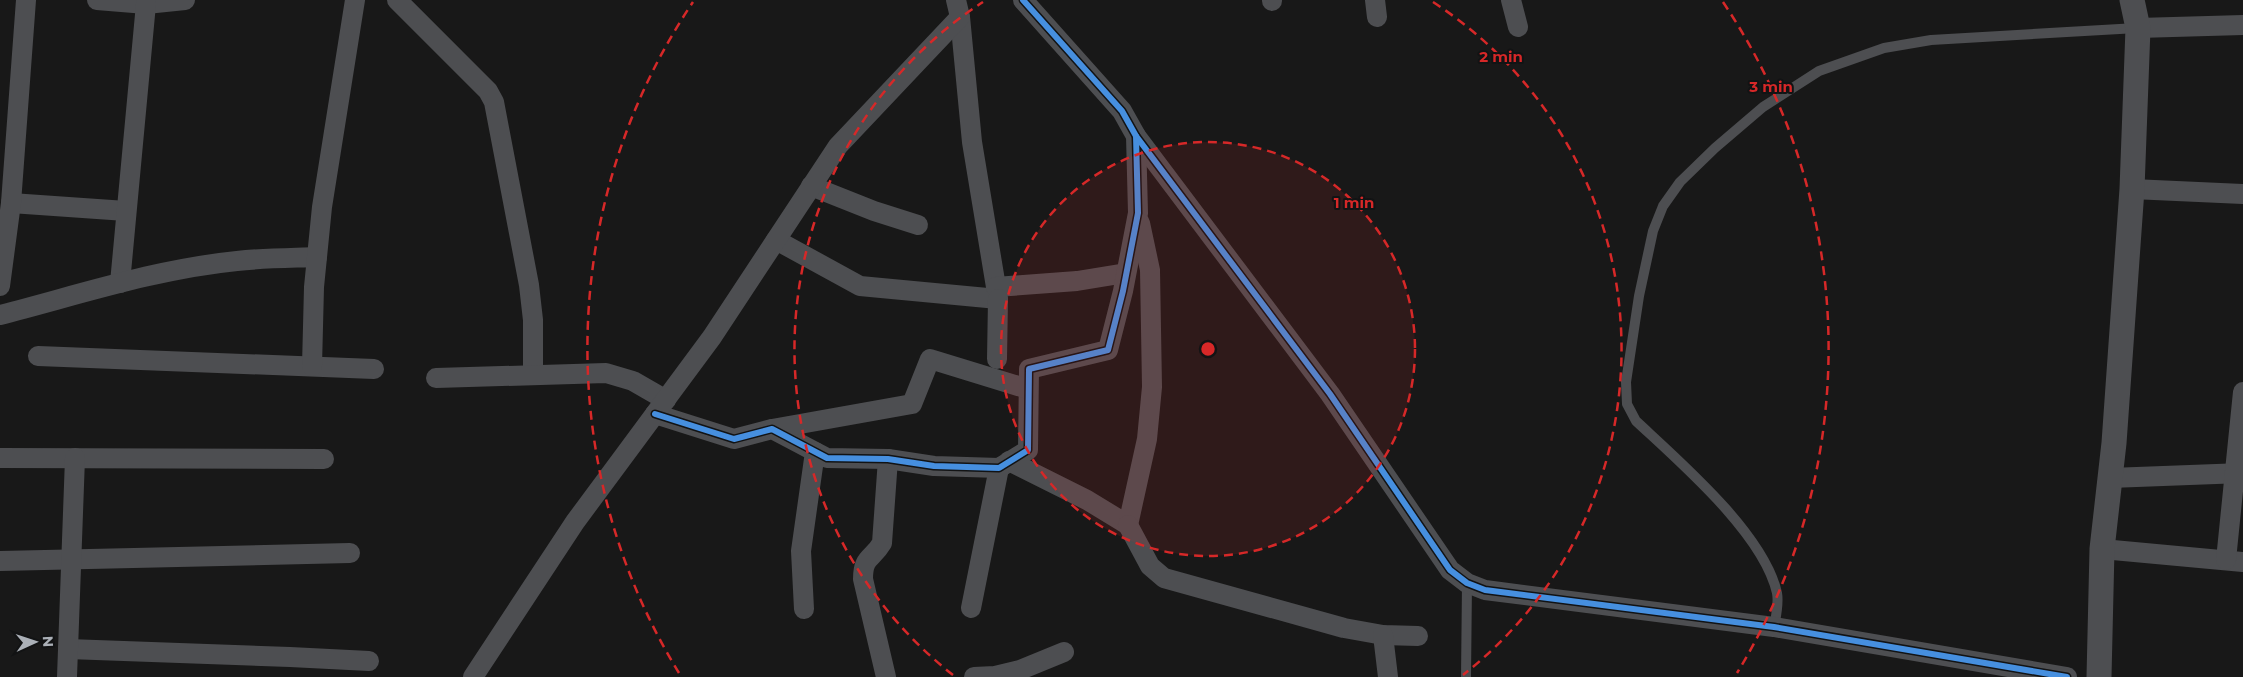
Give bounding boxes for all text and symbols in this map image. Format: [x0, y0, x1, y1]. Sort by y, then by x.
text: 2 min [1479, 47, 1523, 66]
text: 3 min [1748, 77, 1793, 96]
text: 1 min [1334, 193, 1374, 212]
centre of rings [1199, 340, 1217, 358]
north arrow [10, 617, 60, 667]
text: N [39, 635, 57, 647]

